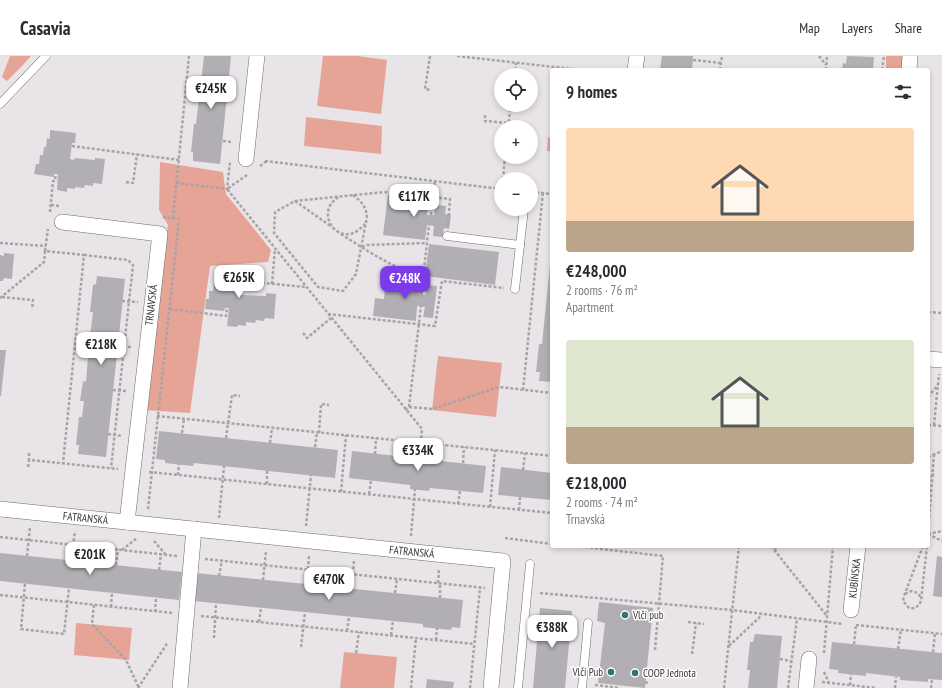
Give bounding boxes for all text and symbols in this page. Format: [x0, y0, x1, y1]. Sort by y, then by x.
text: Casavia [20, 16, 71, 40]
text: Map [799, 19, 820, 37]
text: Layers [842, 19, 873, 37]
text: Share [895, 19, 922, 37]
map controls [494, 68, 538, 216]
button: locate [494, 68, 538, 112]
pin: €245K [183, 76, 239, 110]
text: €245K [195, 80, 227, 97]
text: 9 homes [566, 81, 617, 103]
icon: filters [892, 81, 914, 103]
button: + [494, 120, 538, 164]
icon: home [704, 154, 776, 226]
button: − [494, 172, 538, 216]
pin: €117K [386, 184, 442, 218]
text: €117K [398, 188, 430, 205]
text: €248,000 [566, 260, 627, 282]
pin: €265K [211, 265, 267, 299]
pin: €248K [377, 266, 433, 300]
text: €265K [223, 269, 255, 286]
text: €248K [389, 270, 421, 287]
text: 2 rooms · 76 m² [566, 282, 638, 299]
street label: TRNAVSKÁ [142, 283, 160, 326]
text: Apartment [566, 299, 614, 316]
pin: €218K [73, 332, 129, 366]
text: €218K [85, 336, 117, 353]
icon: home [704, 366, 776, 438]
pin: €334K [390, 438, 446, 472]
text: €334K [402, 442, 434, 459]
text: €218,000 [566, 472, 627, 494]
text: 2 rooms · 74 m² [566, 494, 638, 511]
street label: FATRANSKÁ [62, 509, 110, 527]
text: Trnavská [566, 511, 605, 528]
pin: €201K [62, 542, 118, 576]
street label: FATRANSKÁ [389, 542, 436, 561]
text: €201K [74, 546, 106, 563]
street label: KUBÍNSKA [845, 557, 864, 599]
pin: €470K [301, 567, 357, 601]
text: €470K [313, 571, 345, 588]
place label: Vlčí pub [632, 608, 664, 622]
marker: Vlčí pub [620, 610, 630, 620]
pin: €388K [524, 615, 580, 649]
text: €388K [536, 619, 568, 636]
place label: Vlčí Pub [571, 665, 603, 679]
place label: COOP Jednota [643, 666, 696, 680]
marker: Vlčí Pub [606, 667, 616, 677]
marker: COOP Jednota [630, 668, 640, 678]

